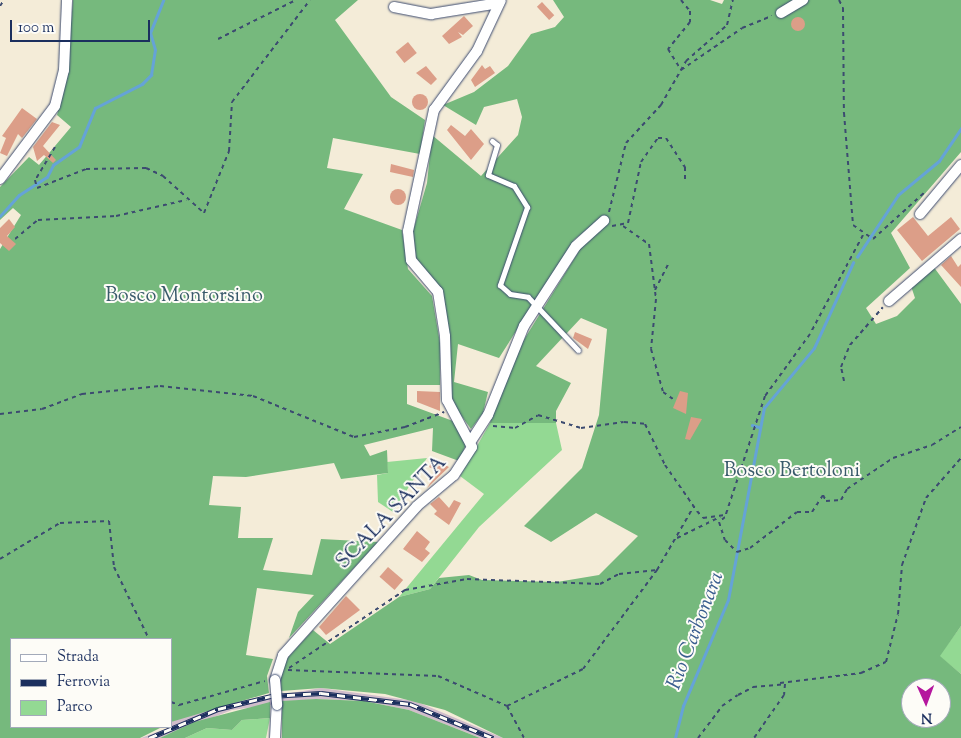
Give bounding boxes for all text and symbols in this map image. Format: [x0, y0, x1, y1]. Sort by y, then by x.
scale bar [12, 10, 152, 42]
text: 100 m [18, 18, 54, 39]
park label: Bosco Montorsino [105, 284, 263, 308]
street label: SCALA SANTA [332, 451, 452, 575]
park label: Bosco Bertoloni [724, 459, 860, 483]
water label: Rio Carbonara [662, 569, 730, 693]
legend [10, 638, 172, 728]
text: Strada [57, 647, 99, 668]
text: Ferrovia [57, 672, 110, 693]
north arrow [901, 678, 951, 728]
text: Parco [57, 697, 93, 718]
text: N [921, 707, 932, 727]

